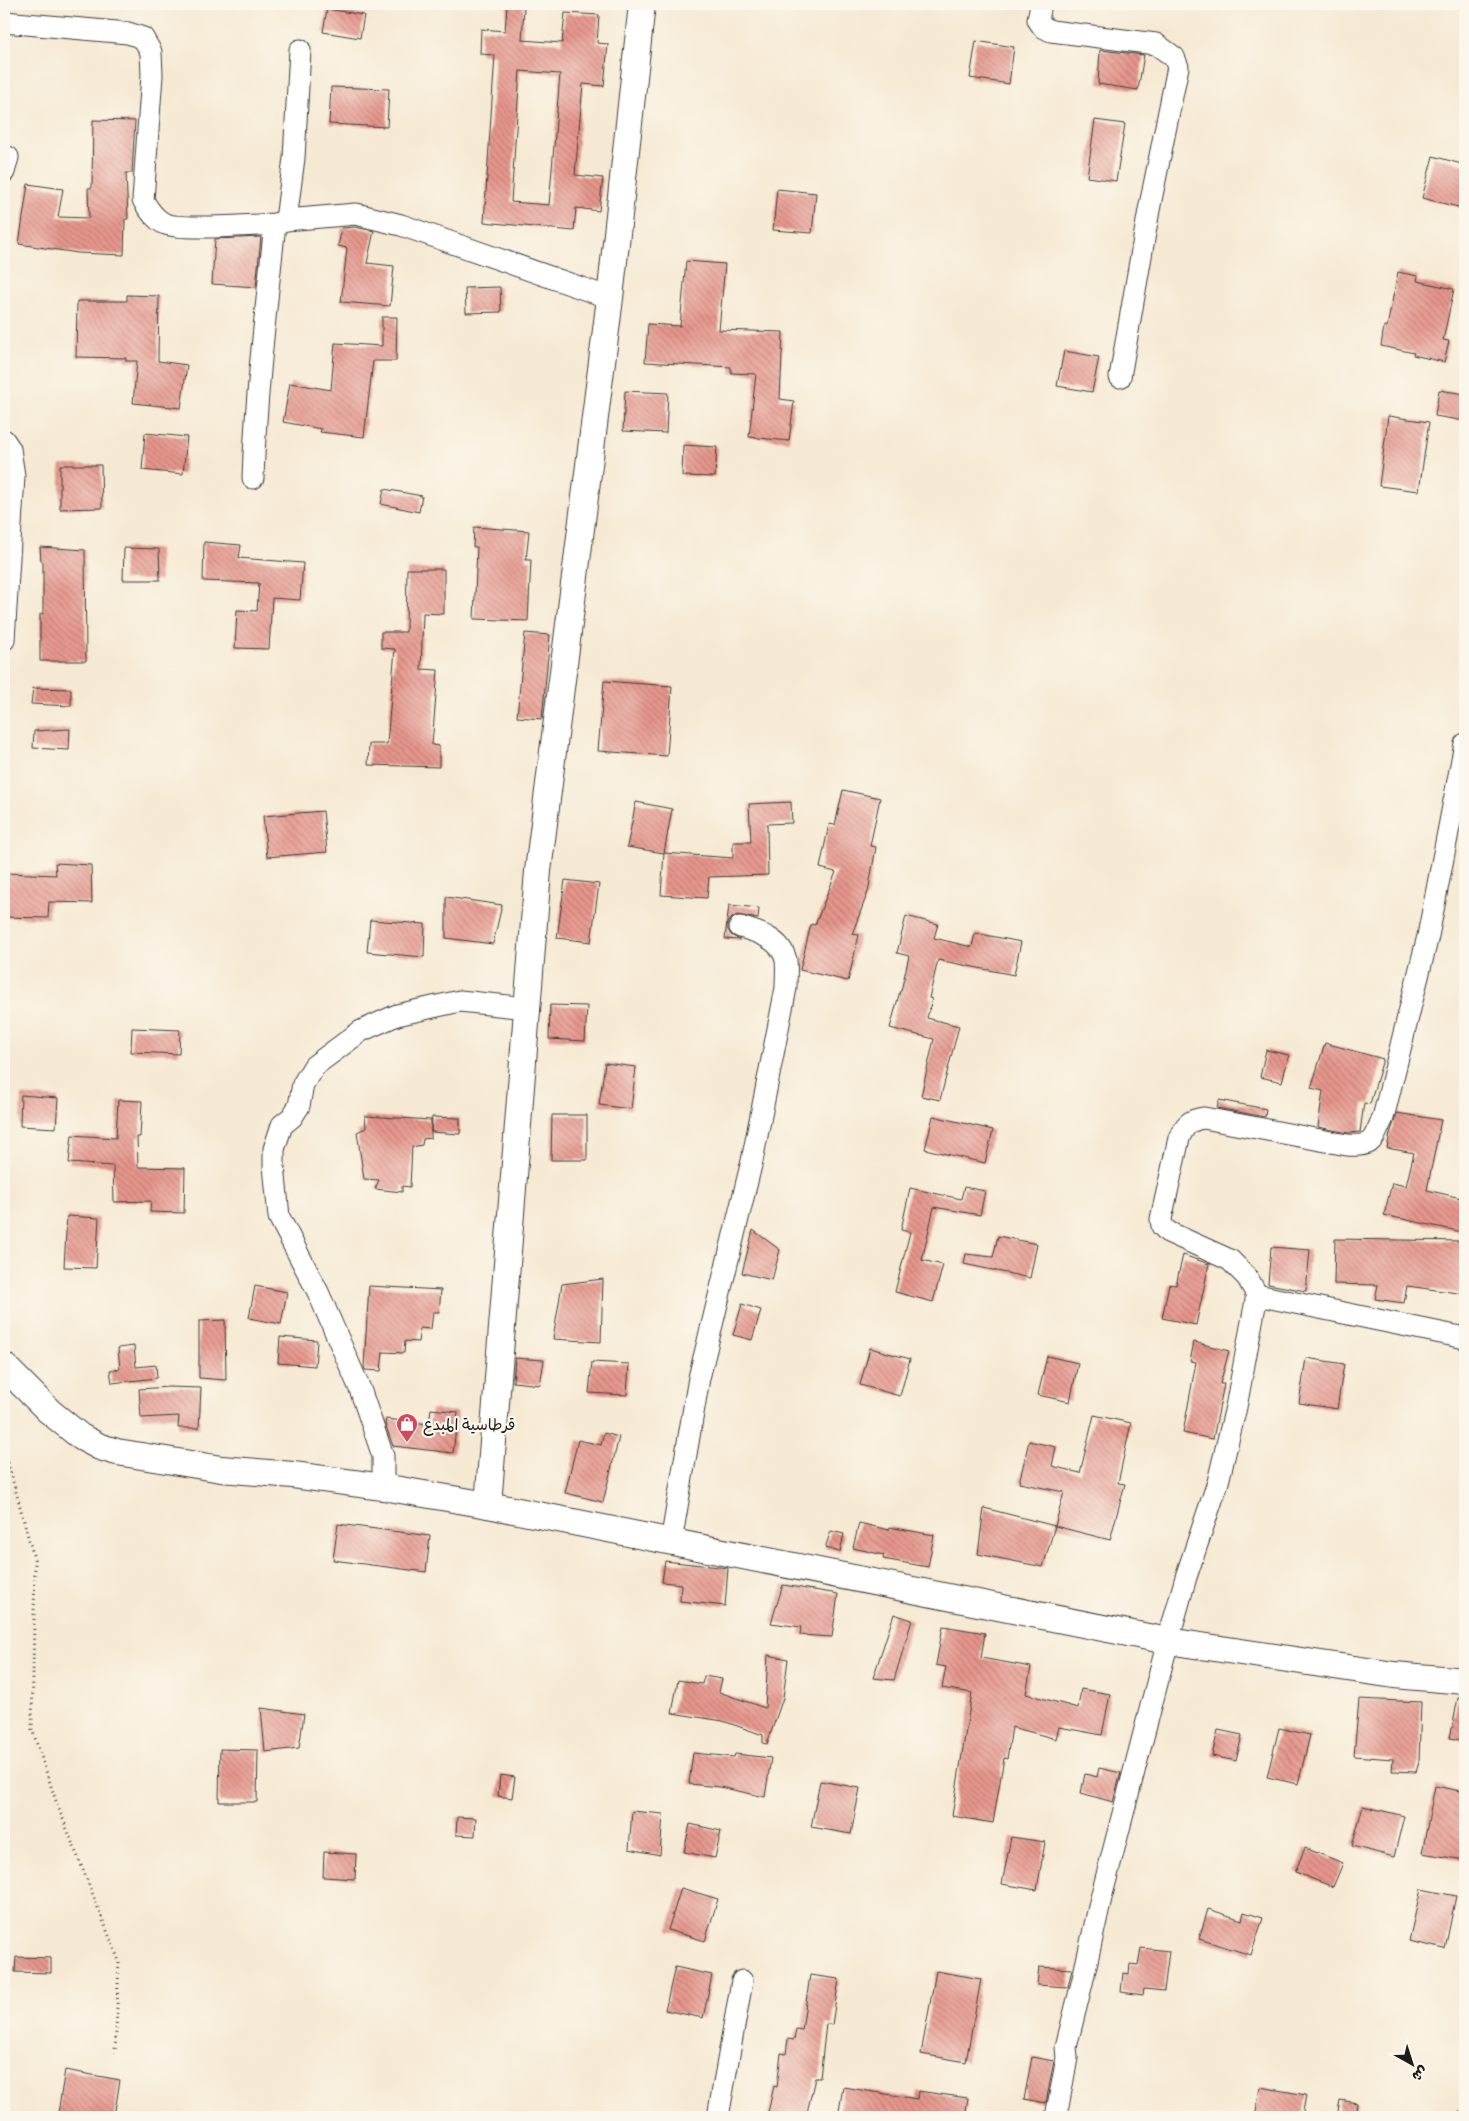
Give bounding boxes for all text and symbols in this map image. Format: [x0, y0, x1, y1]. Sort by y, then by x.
shop icon: قرطاسية المبدع [395, 1412, 419, 1443]
place label: قرطاسية المبدع [423, 1417, 515, 1437]
north arrow [1386, 2038, 1436, 2088]
text: ش [1407, 2061, 1430, 2084]

